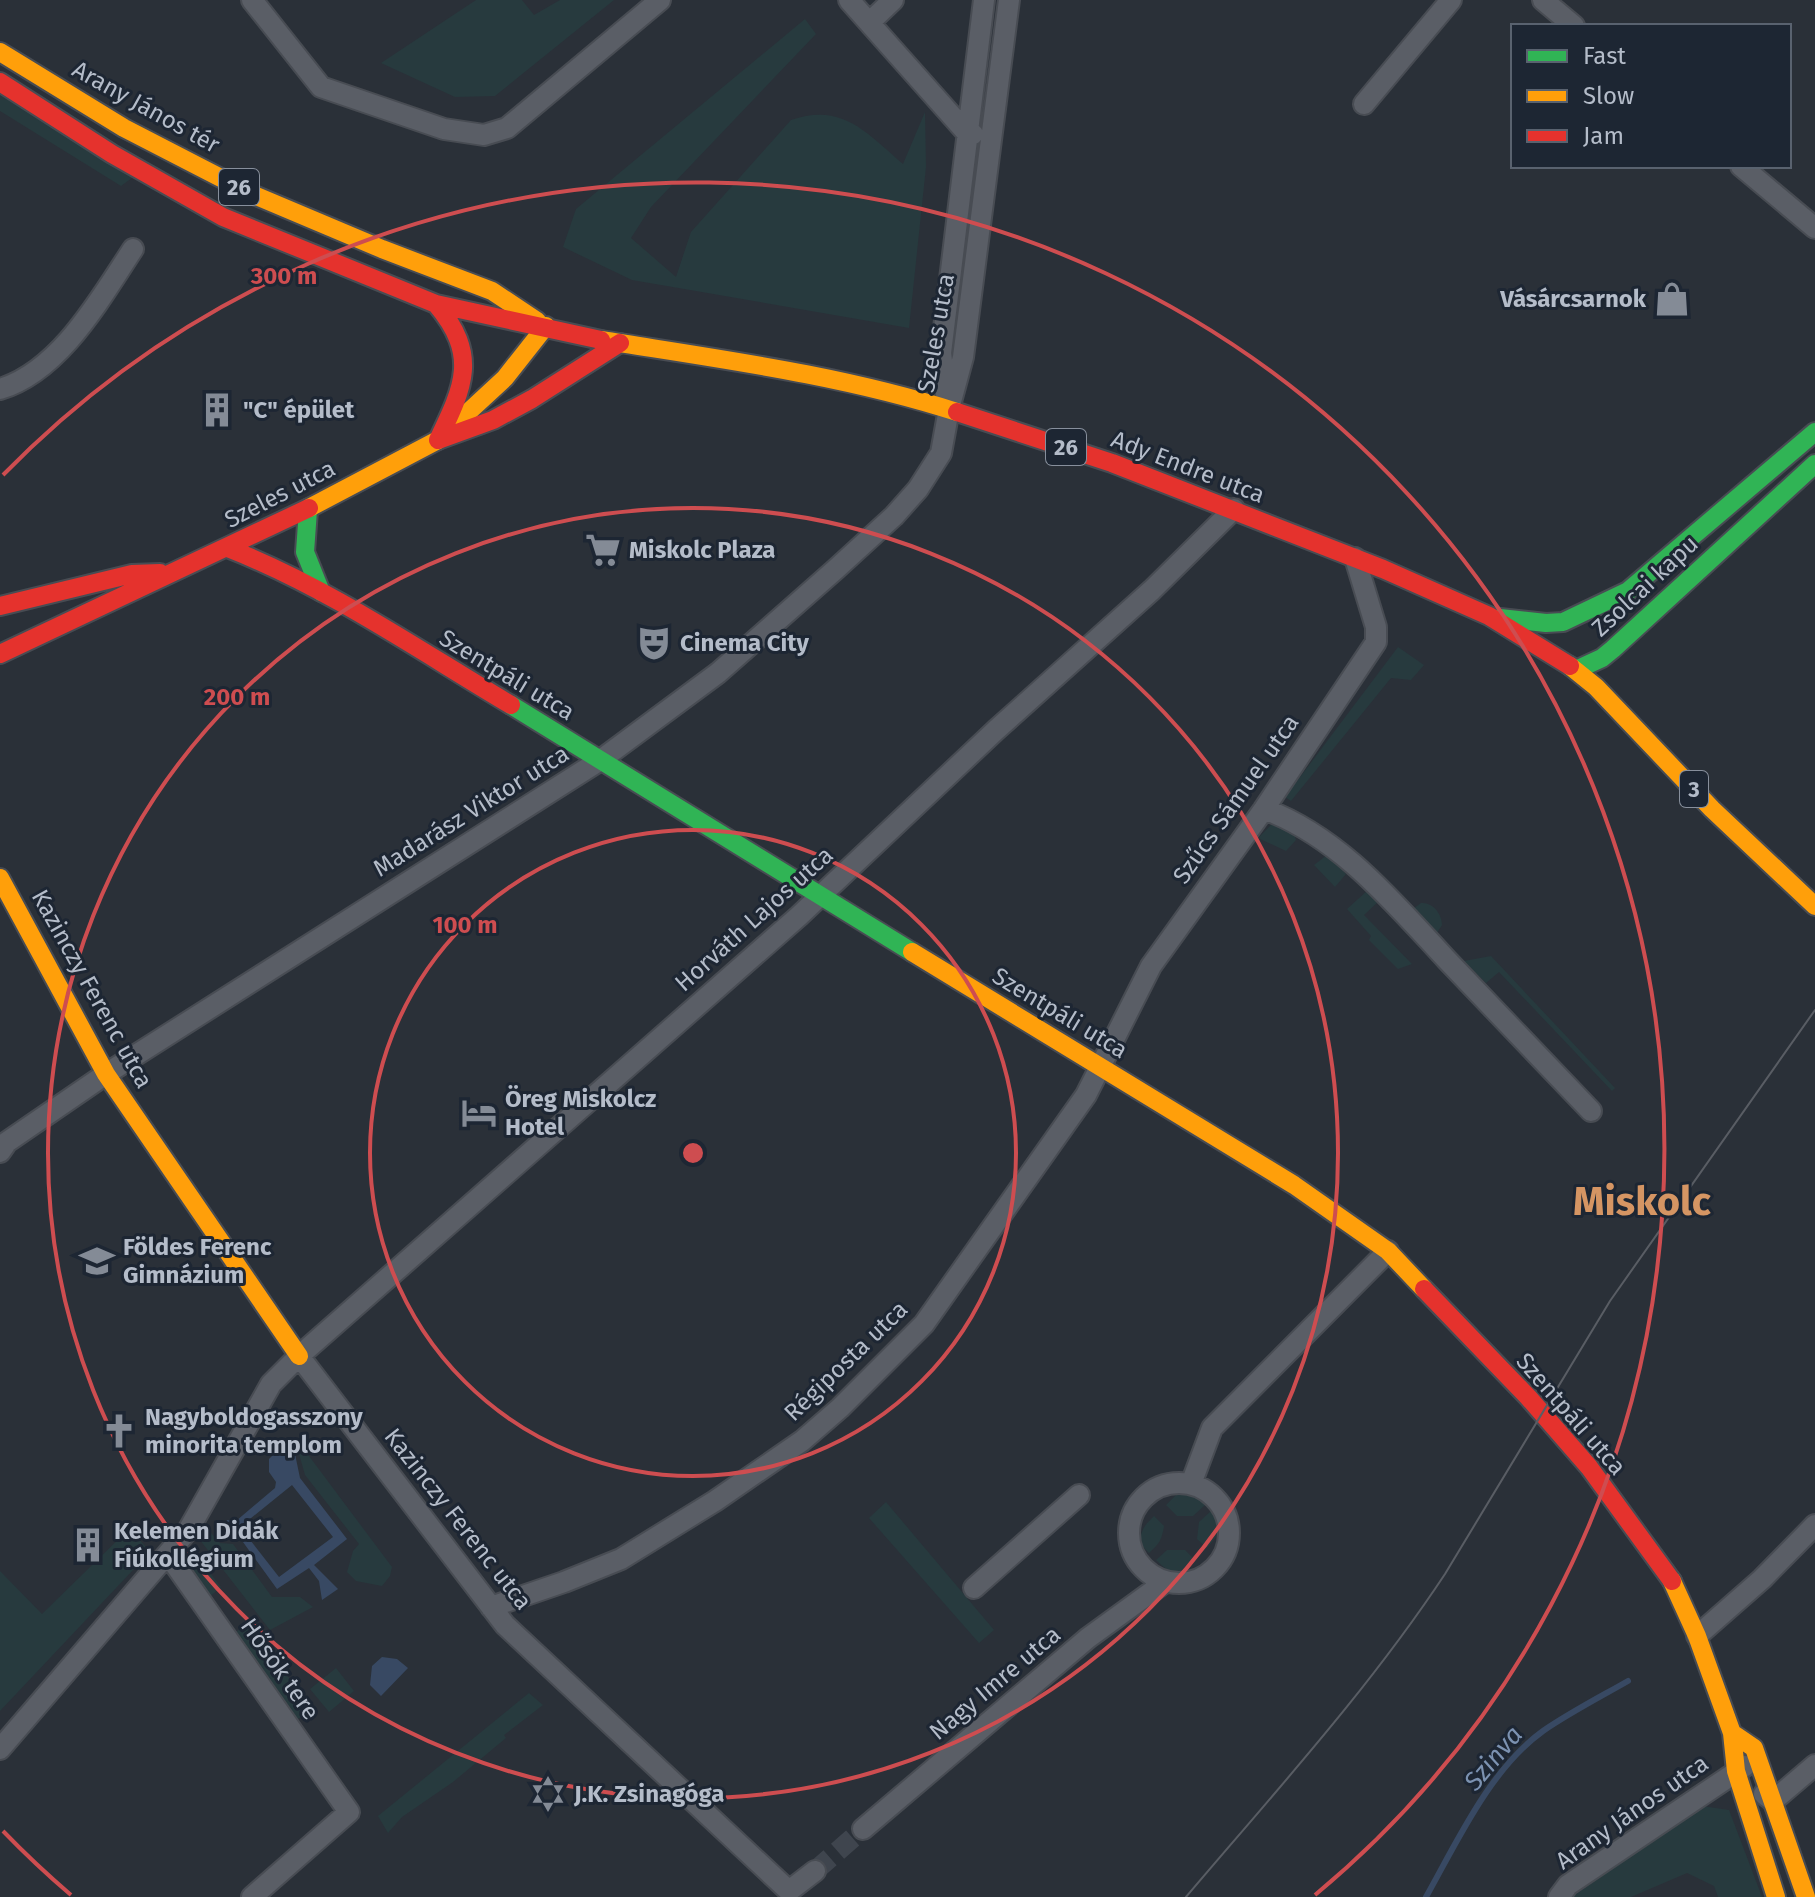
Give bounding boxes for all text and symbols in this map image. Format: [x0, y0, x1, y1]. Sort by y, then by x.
legend [1511, 24, 1791, 168]
text: Fast [1583, 42, 1626, 70]
street label: Arany János tér [68, 55, 225, 159]
text: Slow [1583, 82, 1634, 110]
text: Jam [1583, 122, 1624, 150]
road number: 26 [219, 169, 259, 205]
text: 300 m [250, 262, 317, 290]
street label: Szeles utca [912, 271, 960, 395]
shop icon: Vásárcsarnok [1653, 280, 1691, 318]
place label: Vásárcsarnok [1499, 285, 1647, 313]
building icon: "C" épület [198, 391, 236, 429]
place label: "C" épület [243, 396, 355, 424]
street label: Ady Endre utca [1107, 425, 1269, 509]
road number: 26 [1046, 429, 1086, 465]
street label: Szeles utca [220, 454, 340, 534]
street label: Zsolcai kapu [1586, 530, 1704, 642]
supermarket icon: Miskolc Plaza [584, 531, 622, 569]
place label: Miskolc Plaza [629, 536, 776, 564]
street label: Szentpáli utca [434, 624, 580, 726]
theatre icon: Cinema City [635, 624, 673, 662]
place label: Cinema City [680, 629, 809, 657]
text: 200 m [204, 683, 270, 711]
street label: Szűcs Sámuel utca [1167, 709, 1305, 889]
street label: Madarász Viktor utca [368, 739, 574, 883]
road number: 3 [1680, 771, 1708, 807]
street label: Horváth Lajos utca [669, 841, 839, 997]
street label: Kazinczy Ferenc utca [26, 885, 158, 1093]
text: 100 m [432, 911, 498, 939]
street label: Szentpáli utca [987, 962, 1133, 1064]
place label: Öreg Miskolcz Hotel [505, 1085, 656, 1141]
hotel icon: Öreg Miskolcz Hotel [460, 1094, 498, 1132]
centre of rings [679, 1139, 707, 1167]
district label: Miskolc [1573, 1178, 1711, 1226]
place label: Földes Ferenc Gimnázium [123, 1233, 272, 1289]
school or university icon: Földes Ferenc Gimnázium [78, 1242, 116, 1280]
street label: Régiposta utca [779, 1295, 913, 1427]
street label: Szentpáli utca [1510, 1347, 1632, 1481]
place label: Nagyboldogasszony minorita templom [145, 1403, 363, 1459]
church icon: Nagyboldogasszony minorita templom [100, 1412, 138, 1450]
street label: Kazinczy Ferenc utca [378, 1423, 538, 1615]
place label: Kelemen Didák Fiúkollégium [114, 1517, 279, 1573]
building icon: Kelemen Didák Fiúkollégium [69, 1526, 107, 1564]
street label: Hősök tere [235, 1613, 325, 1725]
street label: Nagy Imre utca [924, 1620, 1066, 1746]
water label: Szinva [1457, 1720, 1529, 1798]
street label: Arany János utca [1550, 1749, 1714, 1875]
synagogue icon: J.K. Zsinagóga [529, 1775, 567, 1813]
place label: J.K. Zsinagóga [573, 1780, 724, 1808]

